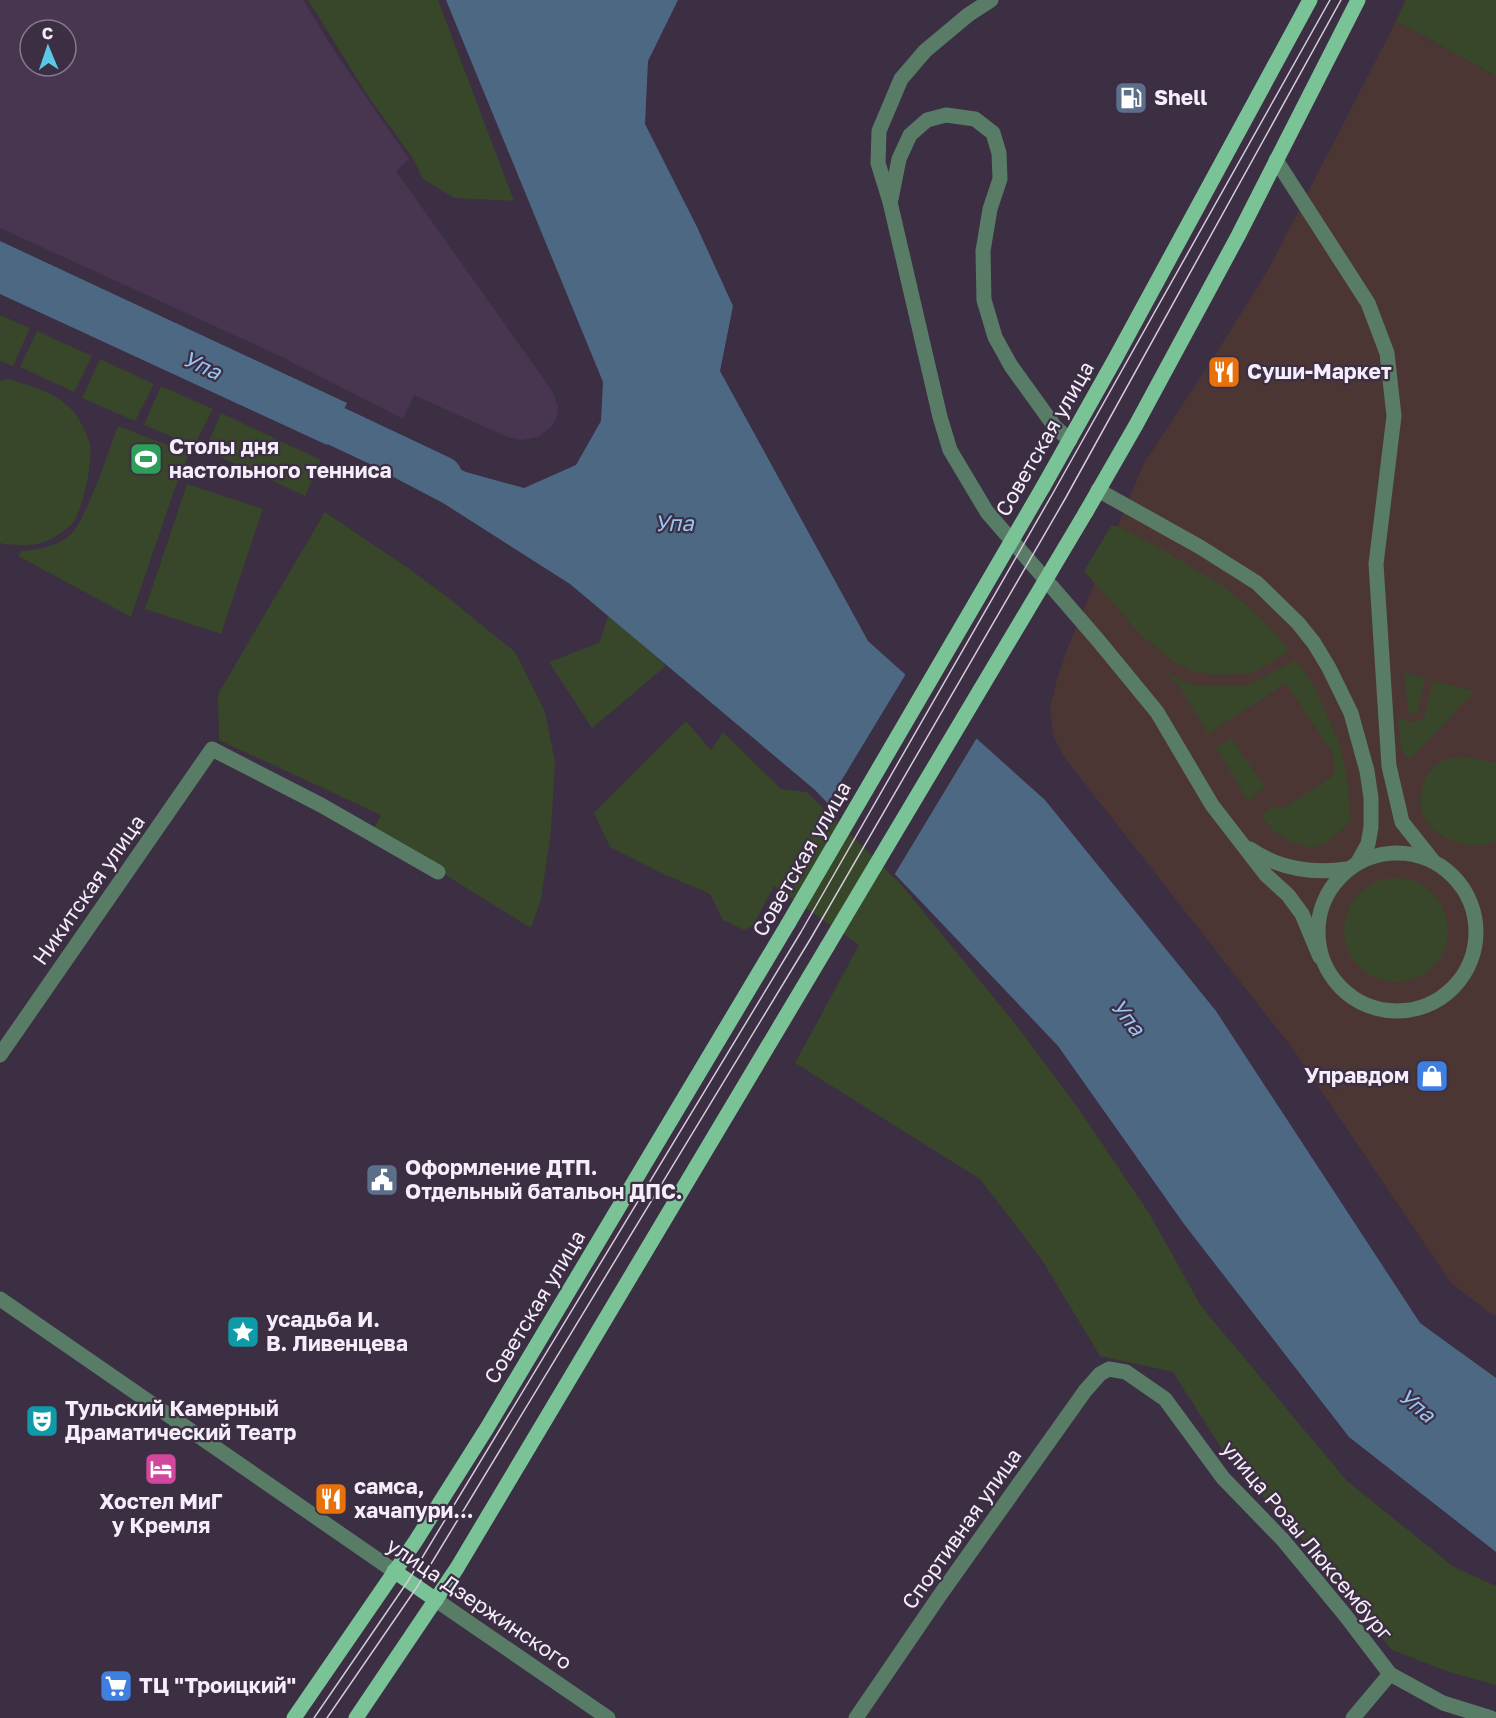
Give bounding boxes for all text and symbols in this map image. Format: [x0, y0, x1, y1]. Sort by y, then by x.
north arrow [18, 18, 78, 78]
text: С [41, 23, 54, 43]
fuel station icon: Shell [1113, 80, 1149, 116]
place label: Shell [1154, 84, 1207, 110]
water label: Упа [179, 344, 227, 386]
restaurant icon: Суши-Маркет [1206, 354, 1242, 390]
street label: Советская улица [989, 356, 1099, 521]
place label: Суши-Маркет [1247, 358, 1392, 384]
place label: Cтолы дня настольного тенниса [169, 433, 392, 483]
sports icon: Cтолы дня настольного тенниса [128, 441, 164, 477]
water label: Упа [654, 509, 695, 536]
street label: Советская улица [746, 776, 856, 941]
street label: Никитская улица [27, 809, 150, 970]
water label: Упа [1106, 993, 1152, 1042]
shop icon: Управдом [1414, 1058, 1450, 1094]
place label: Управдом [1304, 1062, 1409, 1088]
place label: Оформление ДТП. Отдельный батальон ДПС. [405, 1154, 682, 1204]
public building icon: Оформление ДТП. Отдельный батальон ДПС. [364, 1162, 400, 1198]
street label: Советская улица [478, 1225, 590, 1388]
place label: усадьба И. В. Ливенцева [266, 1306, 408, 1356]
place icon: усадьба И. В. Ливенцева [225, 1314, 261, 1350]
water label: Упа [1394, 1382, 1442, 1429]
place label: Тульский Камерный Драматический Театр [65, 1395, 297, 1445]
theatre icon: Тульский Камерный Драматический Театр [24, 1403, 60, 1439]
street label: улица Розы Люксембург [1217, 1435, 1399, 1646]
street label: Спортивная улица [896, 1443, 1026, 1614]
hotel icon: Хостел МиГ у Кремля [143, 1451, 179, 1487]
place label: самса, хачапури... [354, 1473, 474, 1523]
restaurant icon: самса, хачапури... [313, 1481, 349, 1517]
place label: Хостел МиГ у Кремля [99, 1488, 223, 1538]
street label: улица Дзержинского [382, 1532, 577, 1675]
supermarket icon: ТЦ "Троицкий" [98, 1668, 134, 1704]
place label: ТЦ "Троицкий" [139, 1672, 296, 1698]

